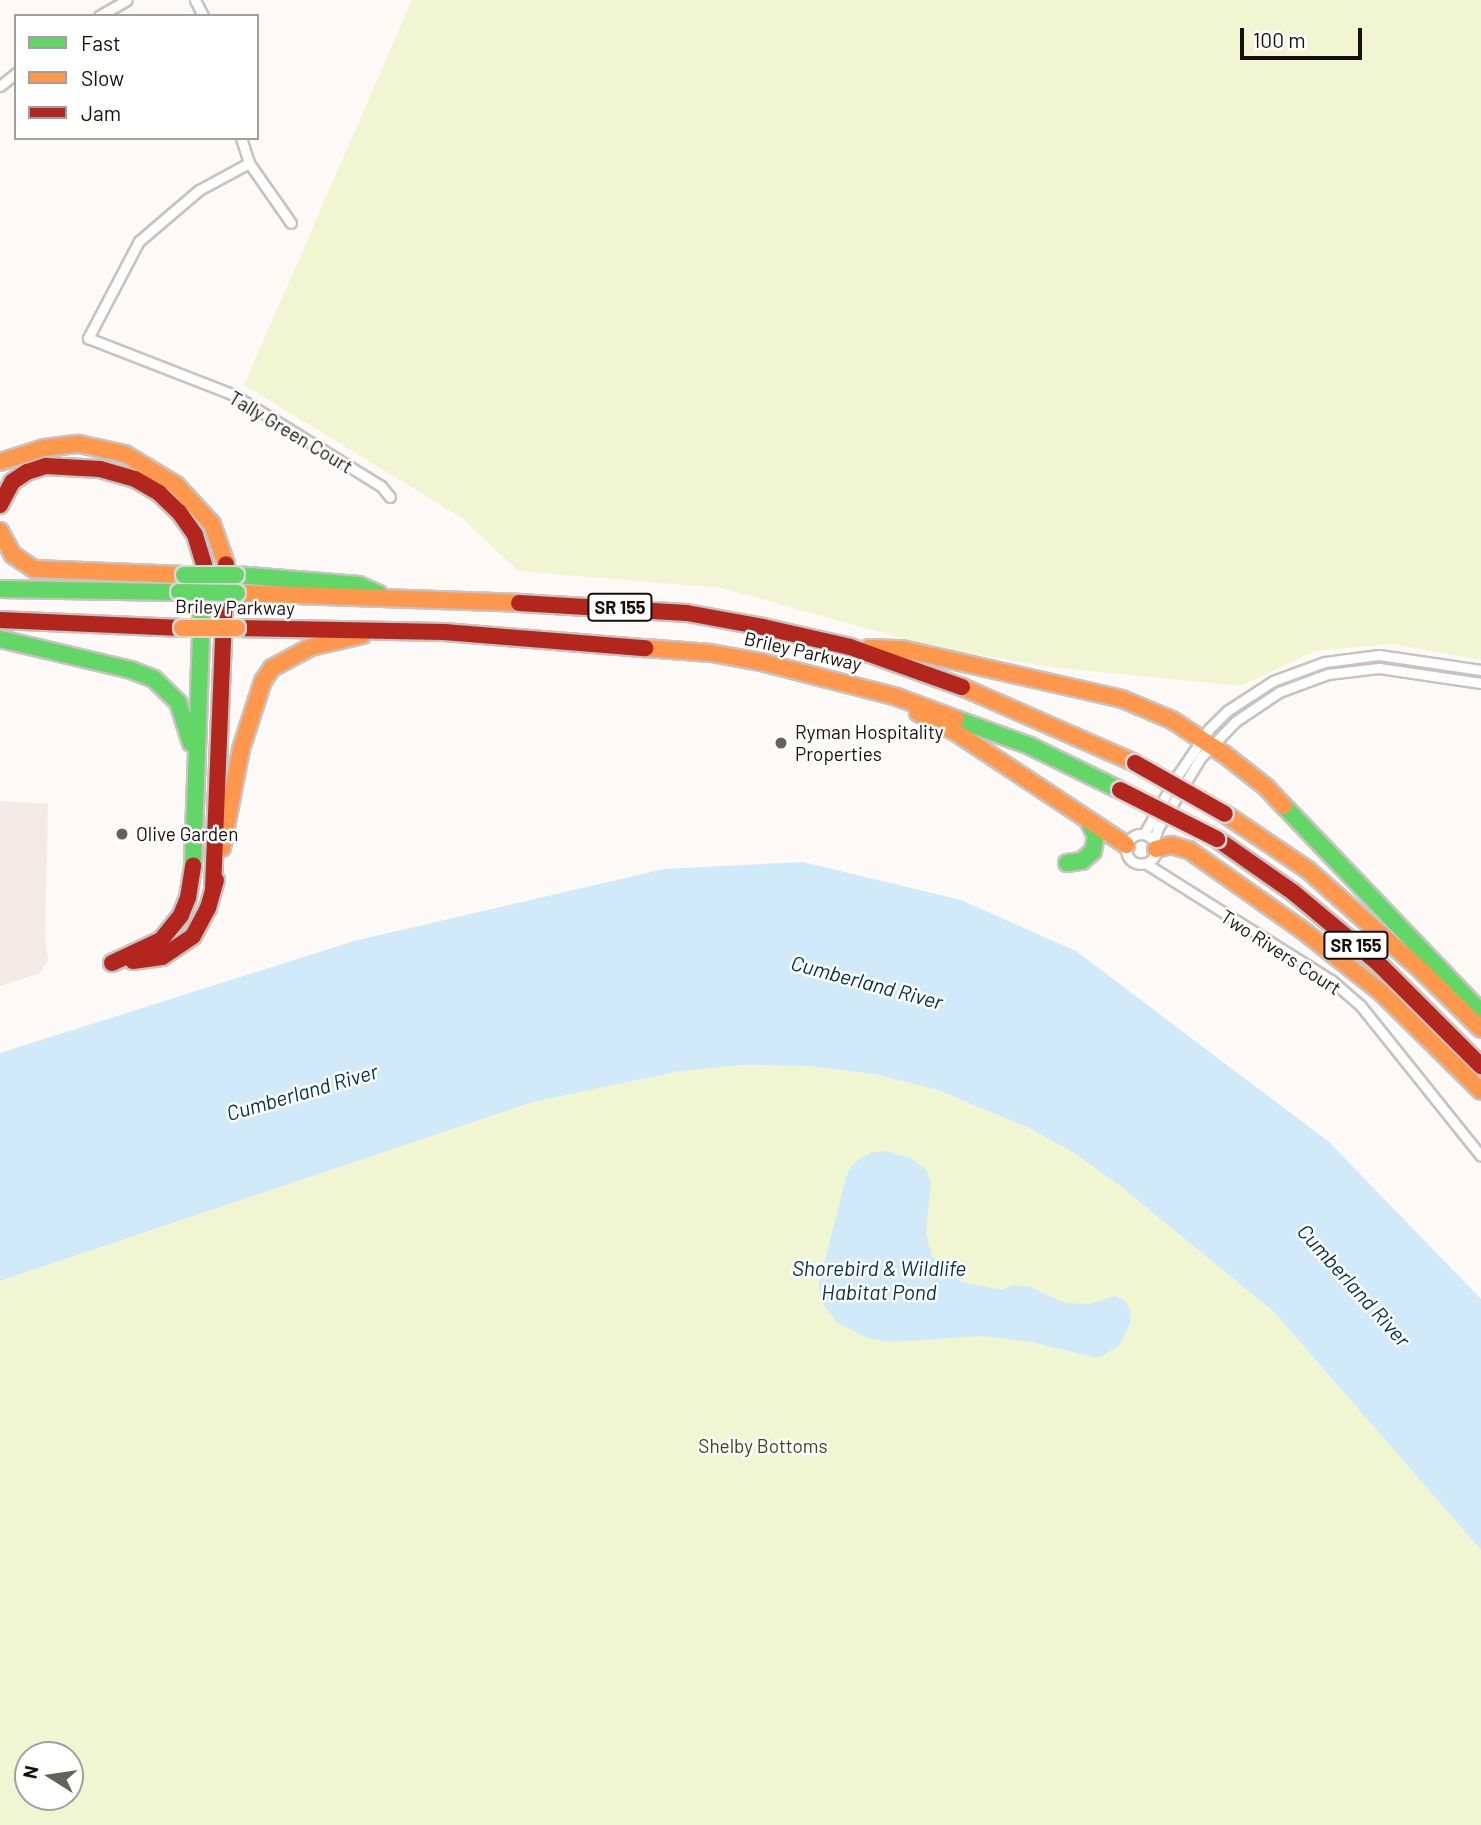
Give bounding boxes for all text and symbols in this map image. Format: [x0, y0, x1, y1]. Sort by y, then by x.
legend [14, 14, 259, 140]
scale bar [1243, 14, 1366, 58]
text: 100 m [1253, 27, 1306, 52]
text: Fast [81, 30, 121, 55]
text: Slow [81, 65, 124, 90]
text: Jam [81, 100, 121, 125]
street label: Tally Green Court [225, 386, 357, 478]
road number: SR 155 [587, 592, 653, 622]
street label: Briley Parkway [175, 595, 295, 619]
street label: Briley Parkway [742, 626, 864, 676]
place label: Ryman Hospitality Properties [795, 721, 944, 765]
marker: Ryman Hospitality Properties [773, 735, 789, 751]
place label: Olive Garden [136, 823, 238, 845]
marker: Olive Garden [114, 826, 130, 842]
street label: Two Rivers Court [1217, 905, 1345, 999]
road number: SR 155 [1323, 930, 1389, 960]
water label: Cumberland River [788, 950, 946, 1014]
water label: Cumberland River [223, 1058, 381, 1126]
water label: Cumberland River [1292, 1218, 1416, 1352]
water label: Shorebird & Wildlife Habitat Pond [792, 1255, 966, 1305]
park label: Shelby Bottoms [698, 1435, 828, 1457]
north arrow [14, 1741, 84, 1811]
text: N [17, 1763, 42, 1781]

